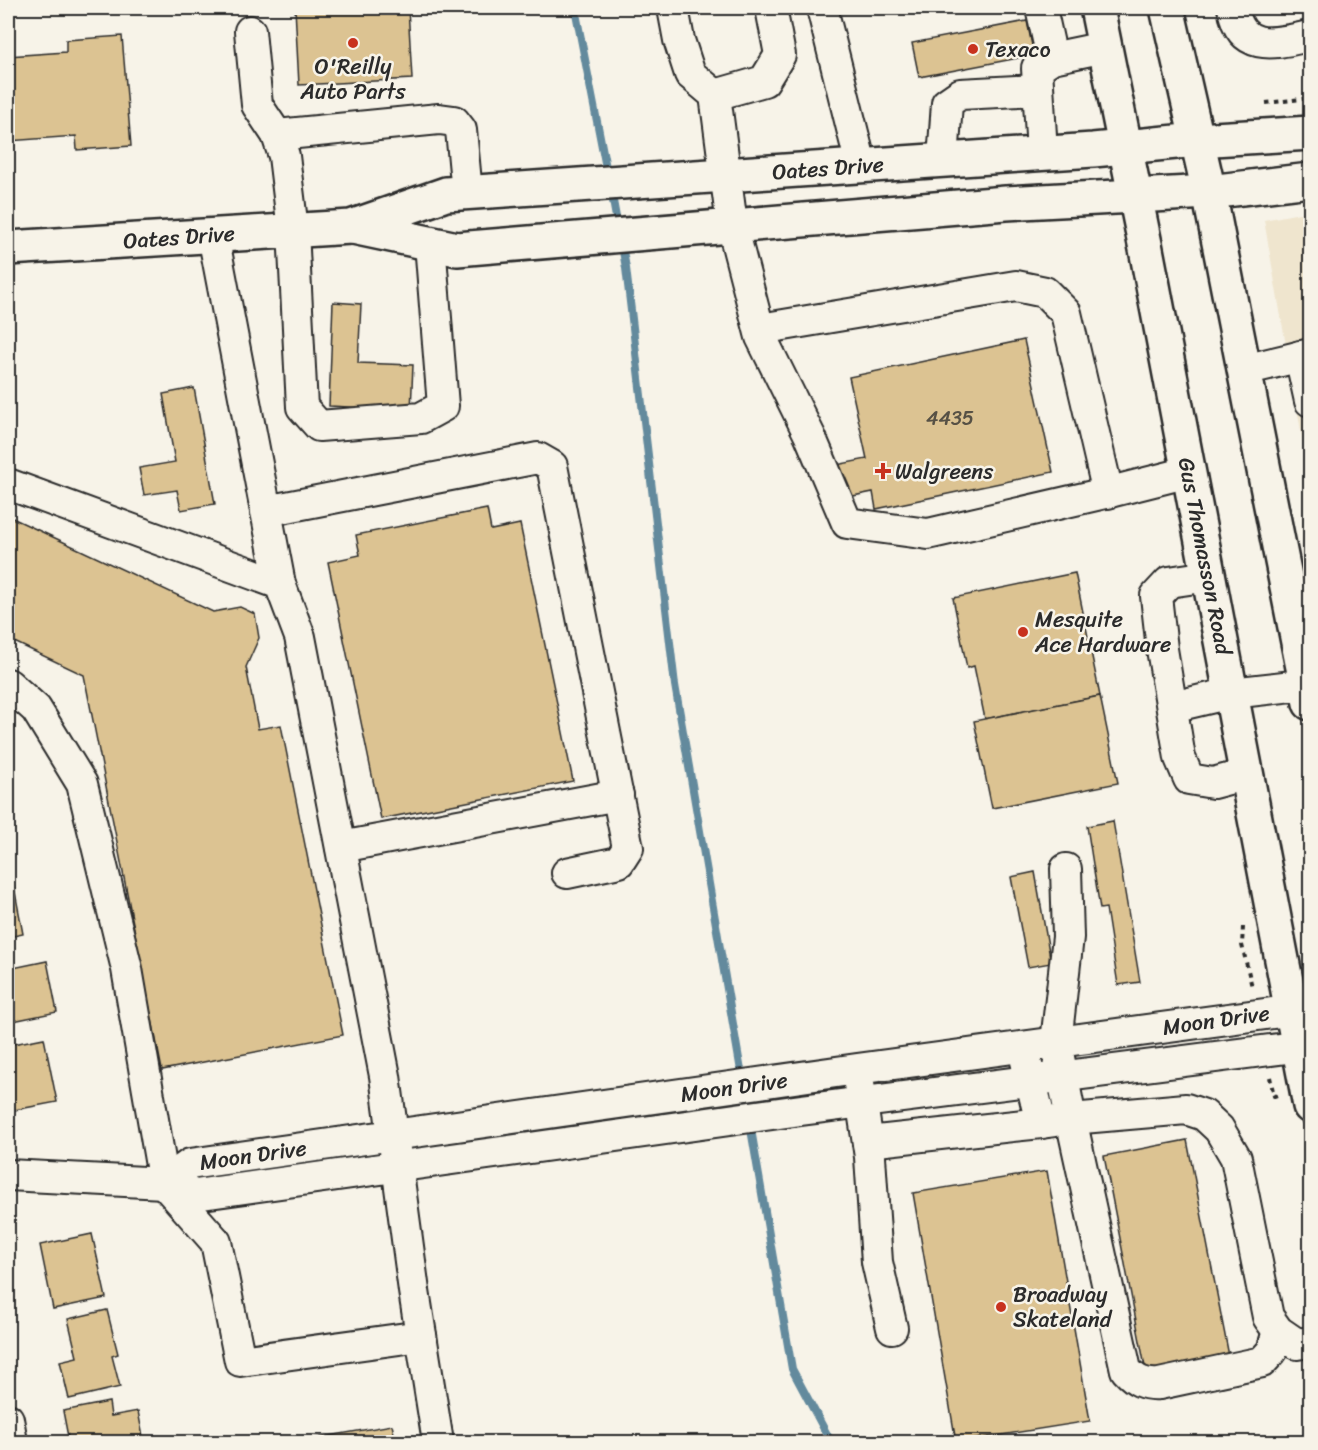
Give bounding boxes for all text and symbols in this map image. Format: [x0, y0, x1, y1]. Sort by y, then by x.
place label: Texaco [985, 30, 1051, 69]
marker: O'Reilly Auto Parts [346, 36, 360, 50]
marker: Texaco [966, 42, 980, 56]
place label: O'Reilly Auto Parts [299, 47, 406, 111]
street label: Oates Drive [771, 145, 885, 191]
street label: Oates Drive [122, 214, 236, 260]
house number: 4435 [926, 401, 974, 436]
place label: Walgreens [895, 452, 994, 491]
street label: Gus Thomasson Road [1167, 454, 1243, 659]
marker: Walgreens [876, 464, 890, 478]
place label: Mesquite Ace Hardware [1034, 600, 1171, 664]
marker: Mesquite Ace Hardware [1016, 625, 1030, 639]
street label: Moon Drive [1160, 993, 1272, 1047]
street label: Moon Drive [678, 1060, 790, 1114]
street label: Moon Drive [197, 1128, 309, 1182]
place label: Broadway Skateland [1013, 1275, 1113, 1339]
marker: Broadway Skateland [994, 1300, 1008, 1314]

